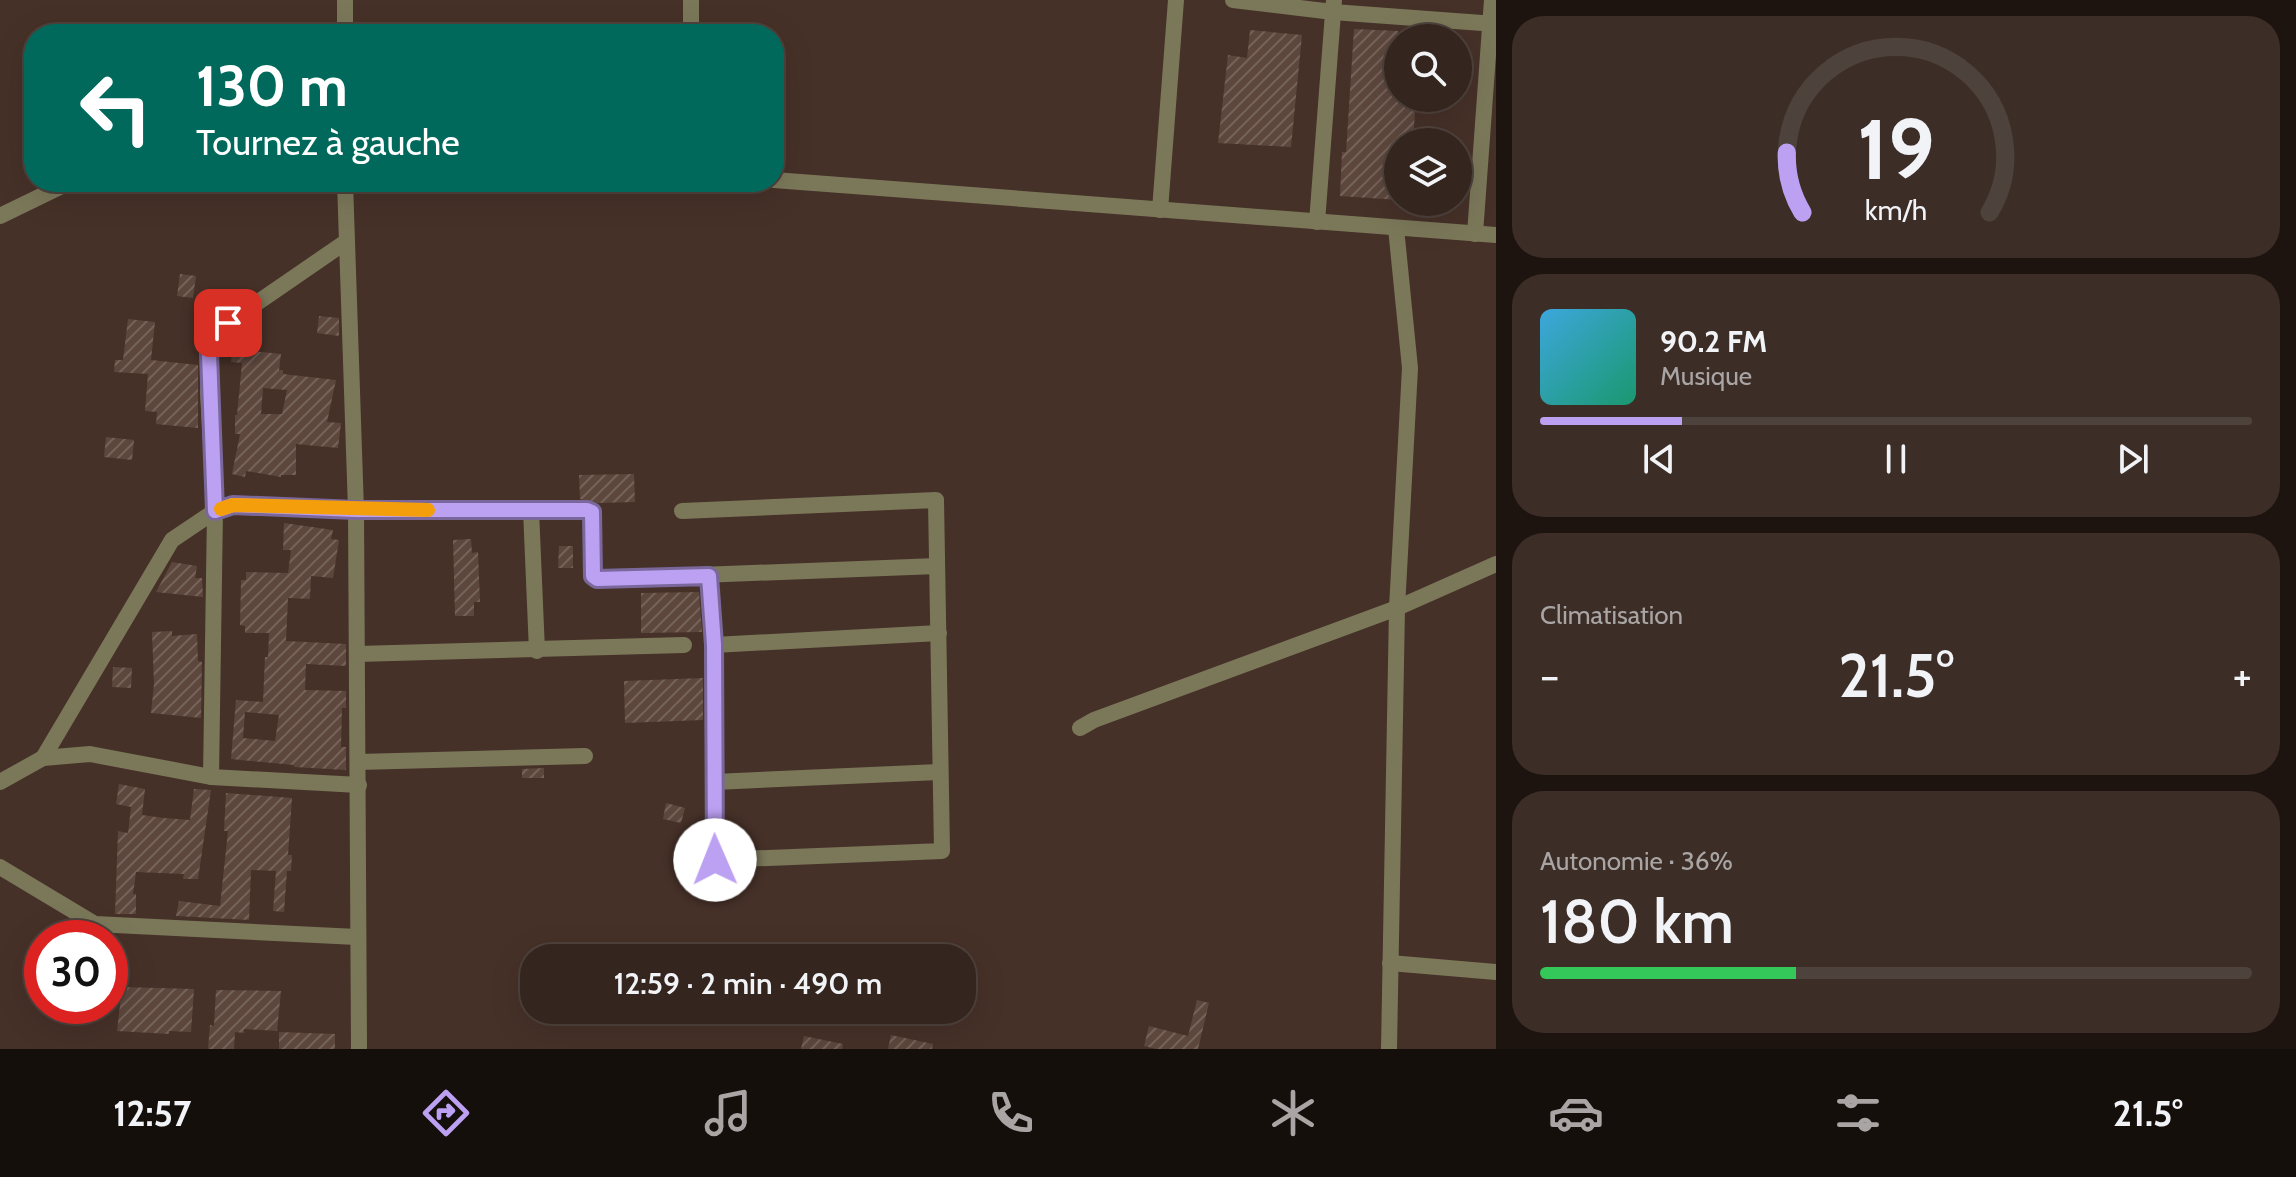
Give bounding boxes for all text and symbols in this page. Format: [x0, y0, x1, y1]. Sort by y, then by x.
map controls [1384, 24, 1472, 216]
button: search [1384, 24, 1472, 112]
text: 130 m [196, 52, 348, 120]
icon: left [64, 56, 168, 160]
text: 19 [1857, 99, 1935, 200]
text: Tournez à gauche [196, 120, 460, 164]
button: layers [1384, 128, 1472, 216]
text: km/h [1865, 192, 1927, 227]
pin [194, 289, 262, 357]
icon: arrive [206, 301, 250, 345]
text: 90.2 FM [1660, 323, 1767, 360]
text: Musique [1660, 360, 1752, 392]
icon: previous [1637, 437, 1681, 481]
icon: pause [1874, 437, 1918, 481]
icon: next [2111, 437, 2155, 481]
text: Climatisation [1540, 599, 1683, 631]
text: 21.5° [1838, 639, 1954, 712]
text: − [1540, 649, 1559, 702]
text: + [2233, 649, 2252, 702]
position arrow [673, 818, 757, 902]
text: Autonomie · 36% [1540, 845, 1733, 877]
text: 180 km [1540, 885, 1734, 958]
speed limit sign: 30 [24, 920, 128, 1024]
text: 12:59 · 2 min · 490 m [614, 965, 882, 1002]
icon: directions [418, 1085, 474, 1141]
icon: music [700, 1085, 756, 1141]
icon: phone [983, 1085, 1039, 1141]
icon: climate [1265, 1085, 1321, 1141]
icon: car [1548, 1085, 1604, 1141]
icon: filters [1830, 1085, 1886, 1141]
text: 12:57 [113, 1091, 191, 1135]
text: 21.5° [2113, 1091, 2183, 1135]

